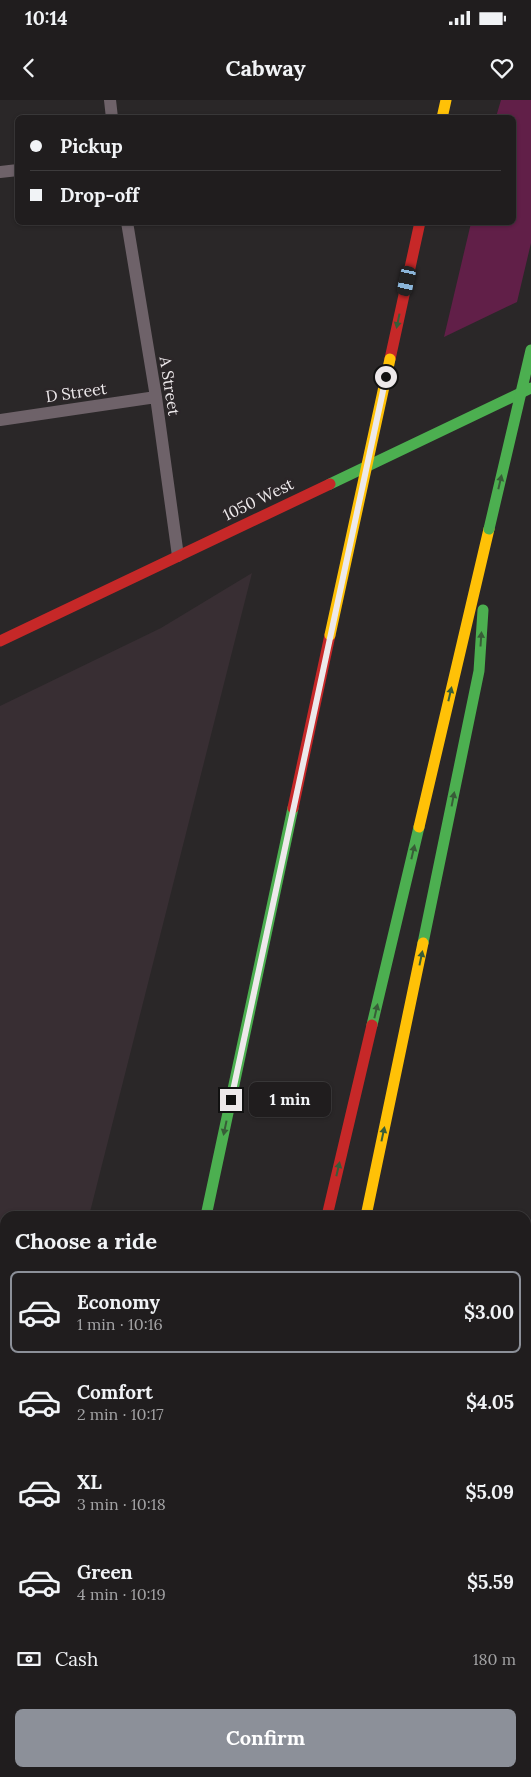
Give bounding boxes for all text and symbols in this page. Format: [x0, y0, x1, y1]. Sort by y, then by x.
text: 10:14 [25, 6, 68, 30]
icon: back [15, 54, 43, 82]
text: Cabway [225, 54, 306, 82]
icon: heart [488, 54, 516, 82]
text: Pickup [60, 134, 123, 158]
text: Drop-off [60, 183, 139, 207]
car [396, 265, 417, 297]
one-way arrow [394, 314, 402, 330]
street label: A Street [155, 354, 185, 418]
route start [375, 366, 397, 388]
street label: D Street [44, 378, 109, 406]
street label: 1050 West [219, 473, 297, 525]
one-way arrow [496, 474, 504, 489]
one-way arrow [478, 631, 486, 647]
one-way arrow [446, 687, 454, 702]
one-way arrow [450, 791, 458, 807]
one-way arrow [409, 845, 417, 860]
one-way arrow [417, 950, 425, 966]
one-way arrow [372, 1003, 380, 1018]
callout: 1 min [248, 1082, 331, 1118]
route end [220, 1089, 242, 1111]
text: 1 min [270, 1089, 310, 1109]
one-way arrow [221, 1121, 229, 1136]
one-way arrow [380, 1126, 388, 1142]
one-way arrow [334, 1161, 342, 1176]
text: Choose a ride [15, 1227, 157, 1255]
icon: car [17, 1290, 62, 1335]
text: Economy [77, 1290, 160, 1314]
text: $3.00 [464, 1300, 514, 1324]
text: 1 min · 10:16 [77, 1314, 163, 1334]
icon: car [17, 1380, 62, 1425]
text: Comfort [77, 1380, 153, 1404]
text: $4.05 [466, 1390, 514, 1414]
text: 2 min · 10:17 [77, 1404, 164, 1424]
icon: car [17, 1470, 62, 1515]
text: XL [77, 1470, 102, 1494]
text: $5.09 [465, 1480, 514, 1504]
text: 3 min · 10:18 [77, 1494, 166, 1514]
icon: car [17, 1560, 62, 1605]
text: Green [77, 1560, 133, 1584]
text: $5.59 [467, 1570, 514, 1594]
text: 4 min · 10:19 [77, 1584, 166, 1604]
icon: cash [15, 1645, 43, 1673]
text: Cash [55, 1647, 98, 1671]
text: 180 m [473, 1649, 516, 1669]
button: Confirm [15, 1709, 516, 1767]

